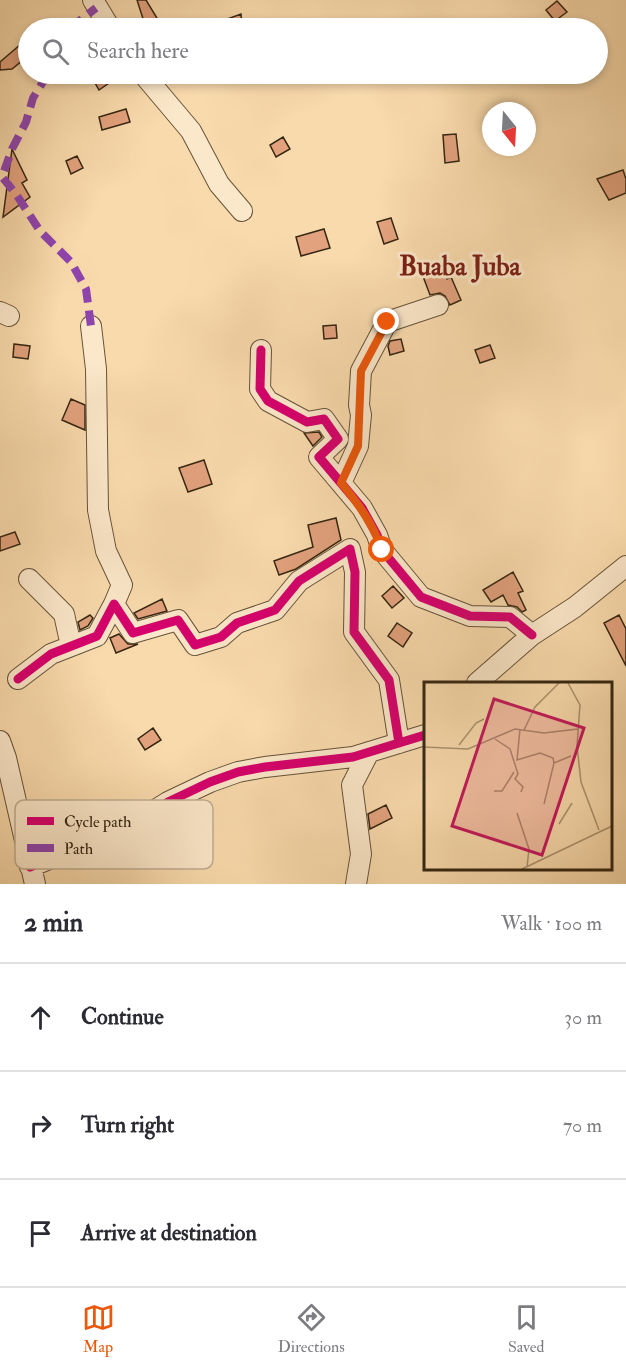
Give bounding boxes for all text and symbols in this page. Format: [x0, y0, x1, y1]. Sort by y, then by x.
search box [18, 18, 608, 84]
icon: search [39, 35, 72, 68]
text: Search here [87, 37, 189, 65]
north arrow [482, 102, 536, 156]
district label: Buaba Juba [399, 250, 522, 283]
route end [373, 308, 399, 334]
route start [368, 536, 394, 562]
inset map [424, 682, 611, 869]
legend [15, 800, 213, 869]
text: Cycle path [64, 812, 132, 833]
text: Path [64, 839, 94, 859]
text: 2 min [24, 907, 83, 939]
text: Walk · 100 m [501, 911, 602, 936]
icon: ahead [24, 1001, 57, 1034]
text: Continue [81, 1003, 164, 1031]
text: 30 m [564, 1005, 602, 1030]
icon: right [24, 1109, 57, 1142]
text: Turn right [81, 1111, 174, 1139]
text: 70 m [563, 1113, 602, 1138]
icon: arrive [24, 1217, 57, 1250]
text: Arrive at destination [81, 1219, 257, 1247]
tab: Map [82, 1301, 115, 1357]
tab: Directions [278, 1301, 345, 1357]
tab: Saved [508, 1301, 544, 1357]

